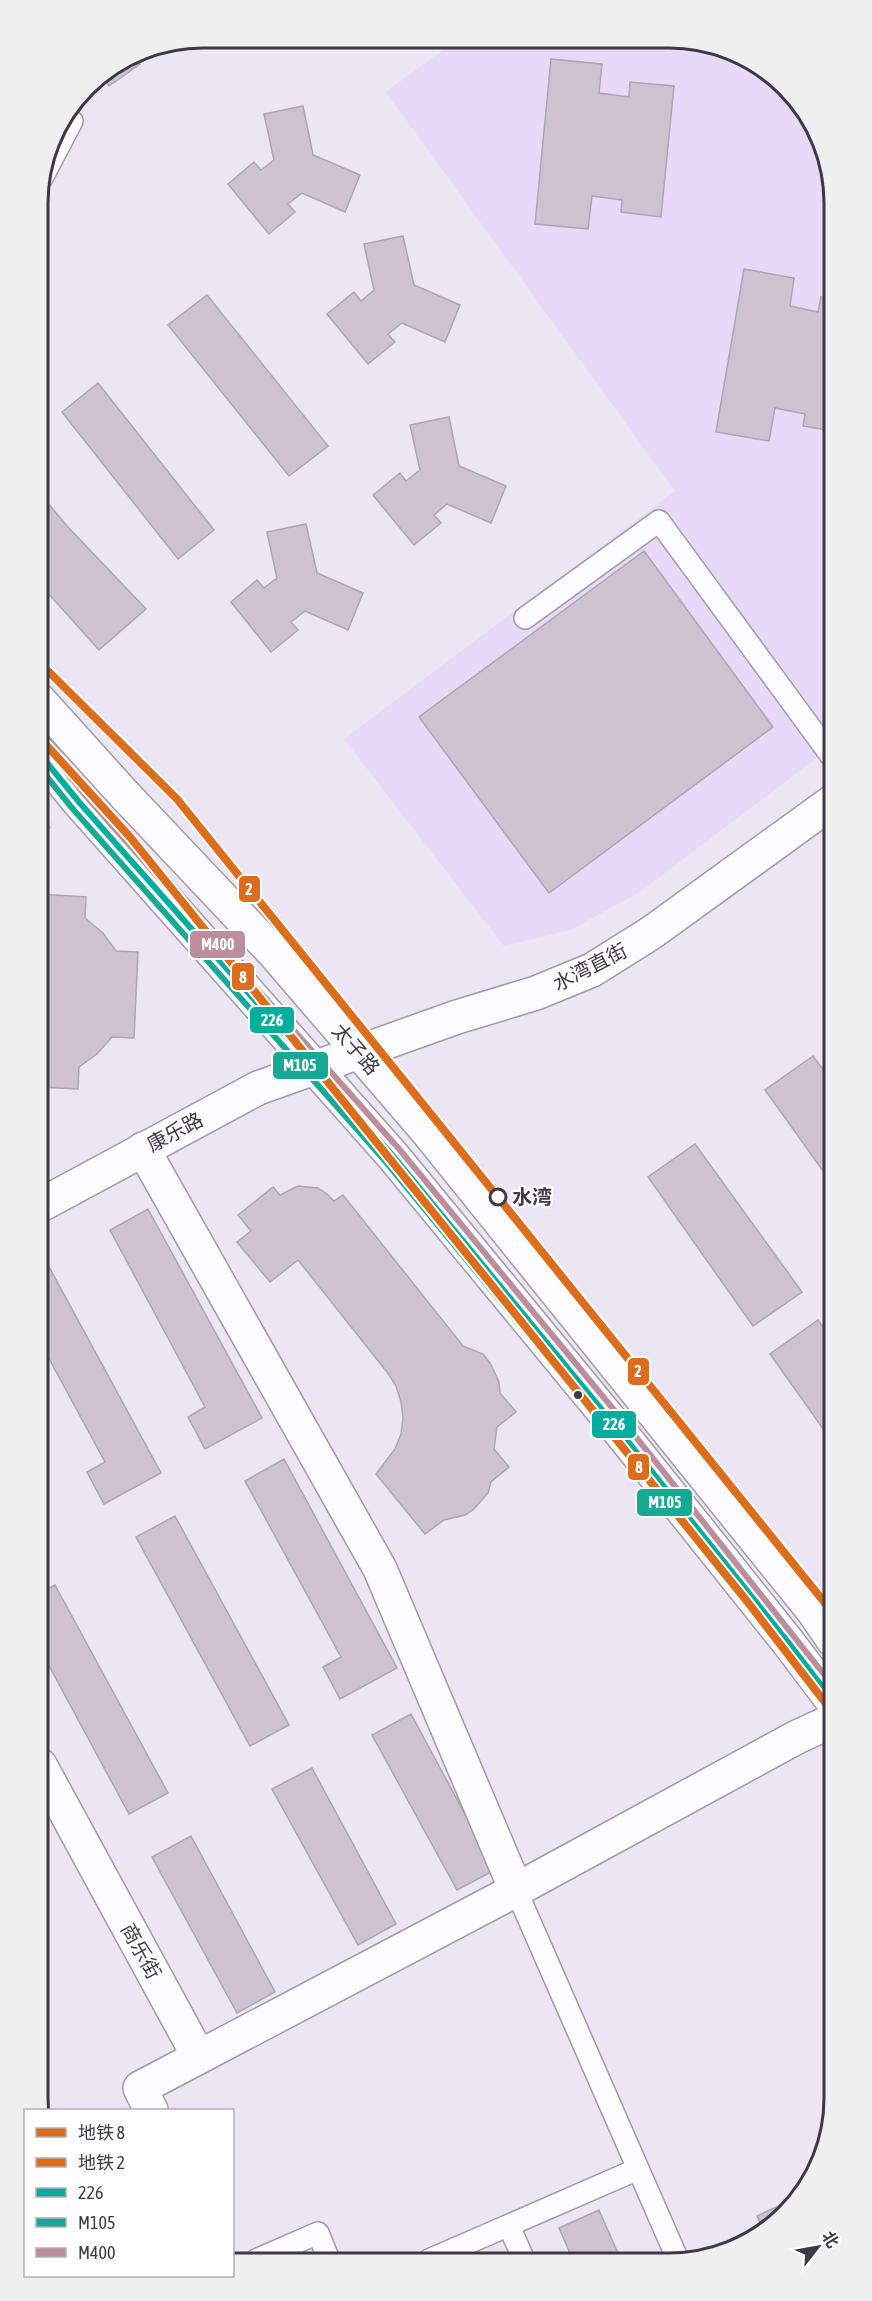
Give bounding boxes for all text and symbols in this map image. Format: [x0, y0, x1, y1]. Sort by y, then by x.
line badge: 2 [238, 875, 261, 903]
text: 2 [245, 880, 253, 898]
line badge: M400 [189, 930, 246, 959]
text: M400 [201, 935, 235, 953]
street label: 水湾直街 [549, 938, 631, 995]
line badge: 8 [231, 962, 255, 991]
text: 8 [239, 968, 247, 986]
line badge: 226 [249, 1006, 295, 1034]
text: 226 [261, 1011, 284, 1029]
street label: 太子路 [328, 1018, 385, 1079]
line badge: M105 [272, 1051, 329, 1080]
text: M105 [283, 1056, 317, 1074]
street label: 康乐路 [143, 1107, 207, 1156]
place label: 水湾 [512, 1185, 552, 1208]
marker: 水湾 [489, 1188, 507, 1206]
line badge: 2 [627, 1357, 650, 1386]
text: 2 [634, 1362, 642, 1380]
unlabelled marker [572, 1389, 584, 1401]
line badge: 226 [591, 1410, 637, 1439]
text: 226 [603, 1415, 626, 1433]
line badge: 8 [627, 1453, 650, 1481]
text: 8 [635, 1458, 643, 1476]
line badge: M105 [636, 1488, 693, 1517]
text: M105 [648, 1493, 682, 1511]
street label: 商乐街 [117, 1919, 166, 1983]
legend [24, 2109, 234, 2277]
text: 地铁 8 [78, 2122, 125, 2143]
text: 地铁 2 [78, 2152, 125, 2173]
text: 226 [78, 2182, 103, 2203]
text: M105 [78, 2212, 115, 2233]
north arrow [788, 2217, 848, 2277]
text: 北 [819, 2228, 843, 2251]
text: M400 [78, 2242, 115, 2263]

